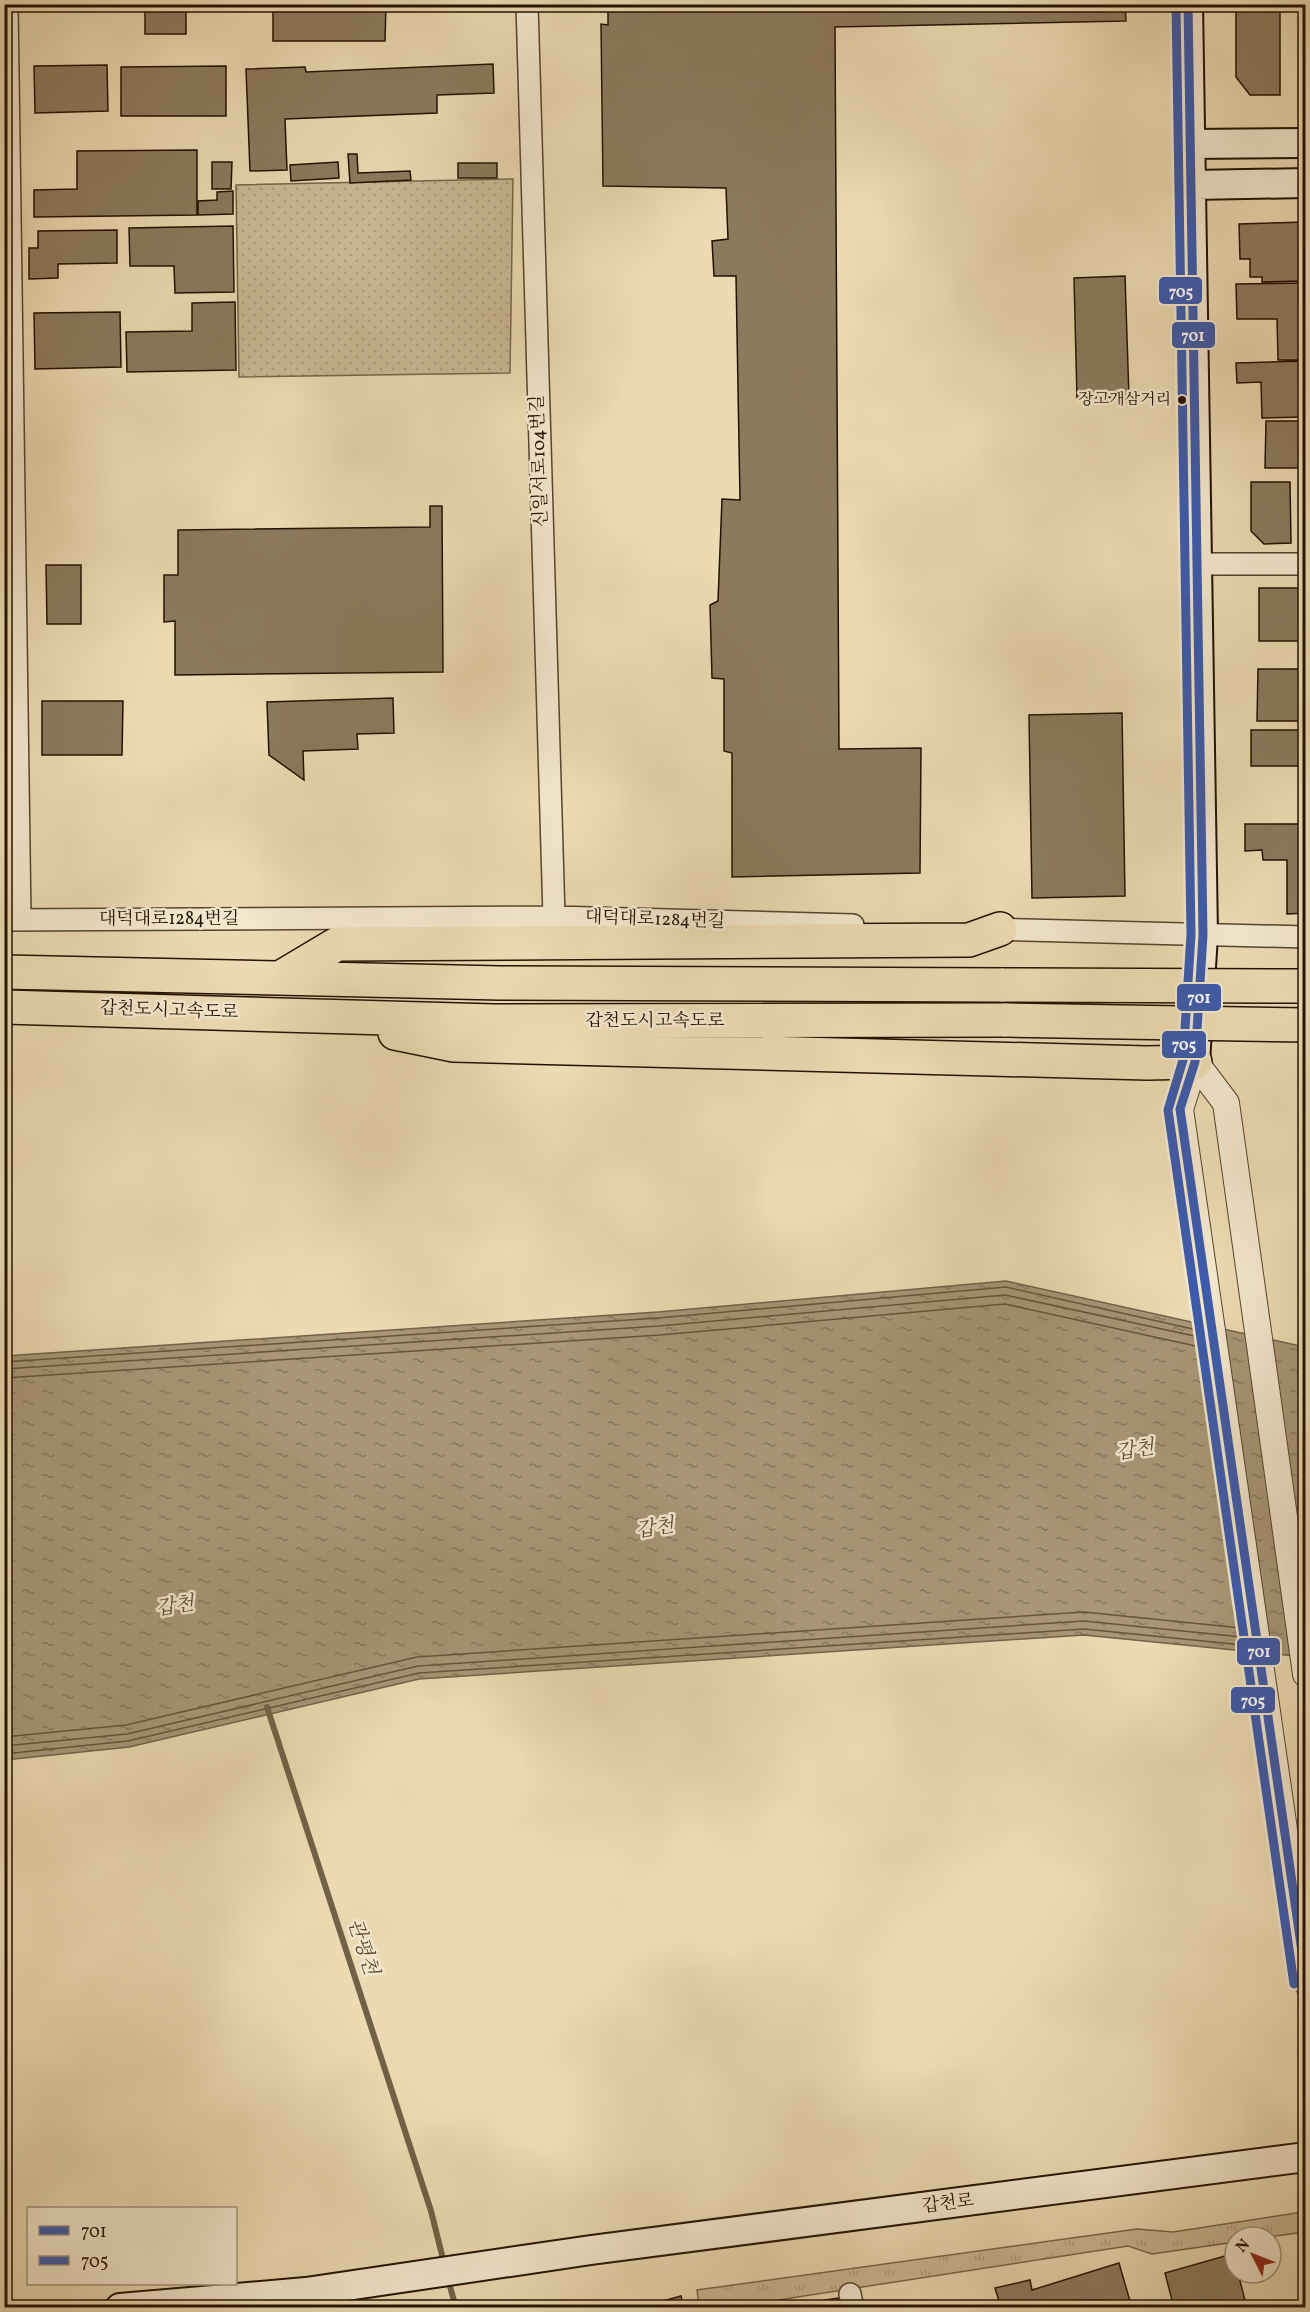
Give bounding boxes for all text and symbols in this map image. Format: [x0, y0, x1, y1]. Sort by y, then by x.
line badge: 705 [1158, 276, 1203, 305]
text: 705 [1169, 282, 1194, 304]
line badge: 701 [1171, 321, 1216, 349]
text: 701 [1181, 326, 1205, 348]
place label: 장고개삼거리 [1078, 389, 1171, 411]
street label: 신일서로104번길 [525, 394, 555, 528]
marker: 장고개삼거리 [1176, 394, 1188, 406]
street label: 대덕대로1284번길 [584, 905, 726, 935]
street label: 대덕대로1284번길 [99, 907, 239, 932]
line badge: 701 [1176, 983, 1222, 1012]
text: 701 [1187, 988, 1211, 1010]
street label: 갑천도시고속도로 [99, 996, 239, 1026]
street label: 갑천도시고속도로 [585, 1009, 725, 1034]
line badge: 705 [1161, 1030, 1207, 1059]
text: 705 [1172, 1035, 1197, 1057]
water label: 갑천 [1114, 1434, 1158, 1468]
water label: 갑천 [634, 1512, 678, 1546]
water label: 갑천 [154, 1590, 198, 1624]
line badge: 701 [1236, 1637, 1281, 1666]
text: 701 [1247, 1642, 1271, 1664]
line badge: 705 [1230, 1686, 1276, 1714]
text: 705 [1241, 1691, 1266, 1713]
water label: 관평천 [340, 1915, 385, 1980]
street label: 갑천로 [921, 2188, 975, 2220]
legend [27, 2207, 237, 2285]
text: 701 [81, 2220, 107, 2245]
north arrow [1223, 2225, 1283, 2285]
text: N [1231, 2234, 1256, 2258]
text: 705 [81, 2250, 108, 2275]

